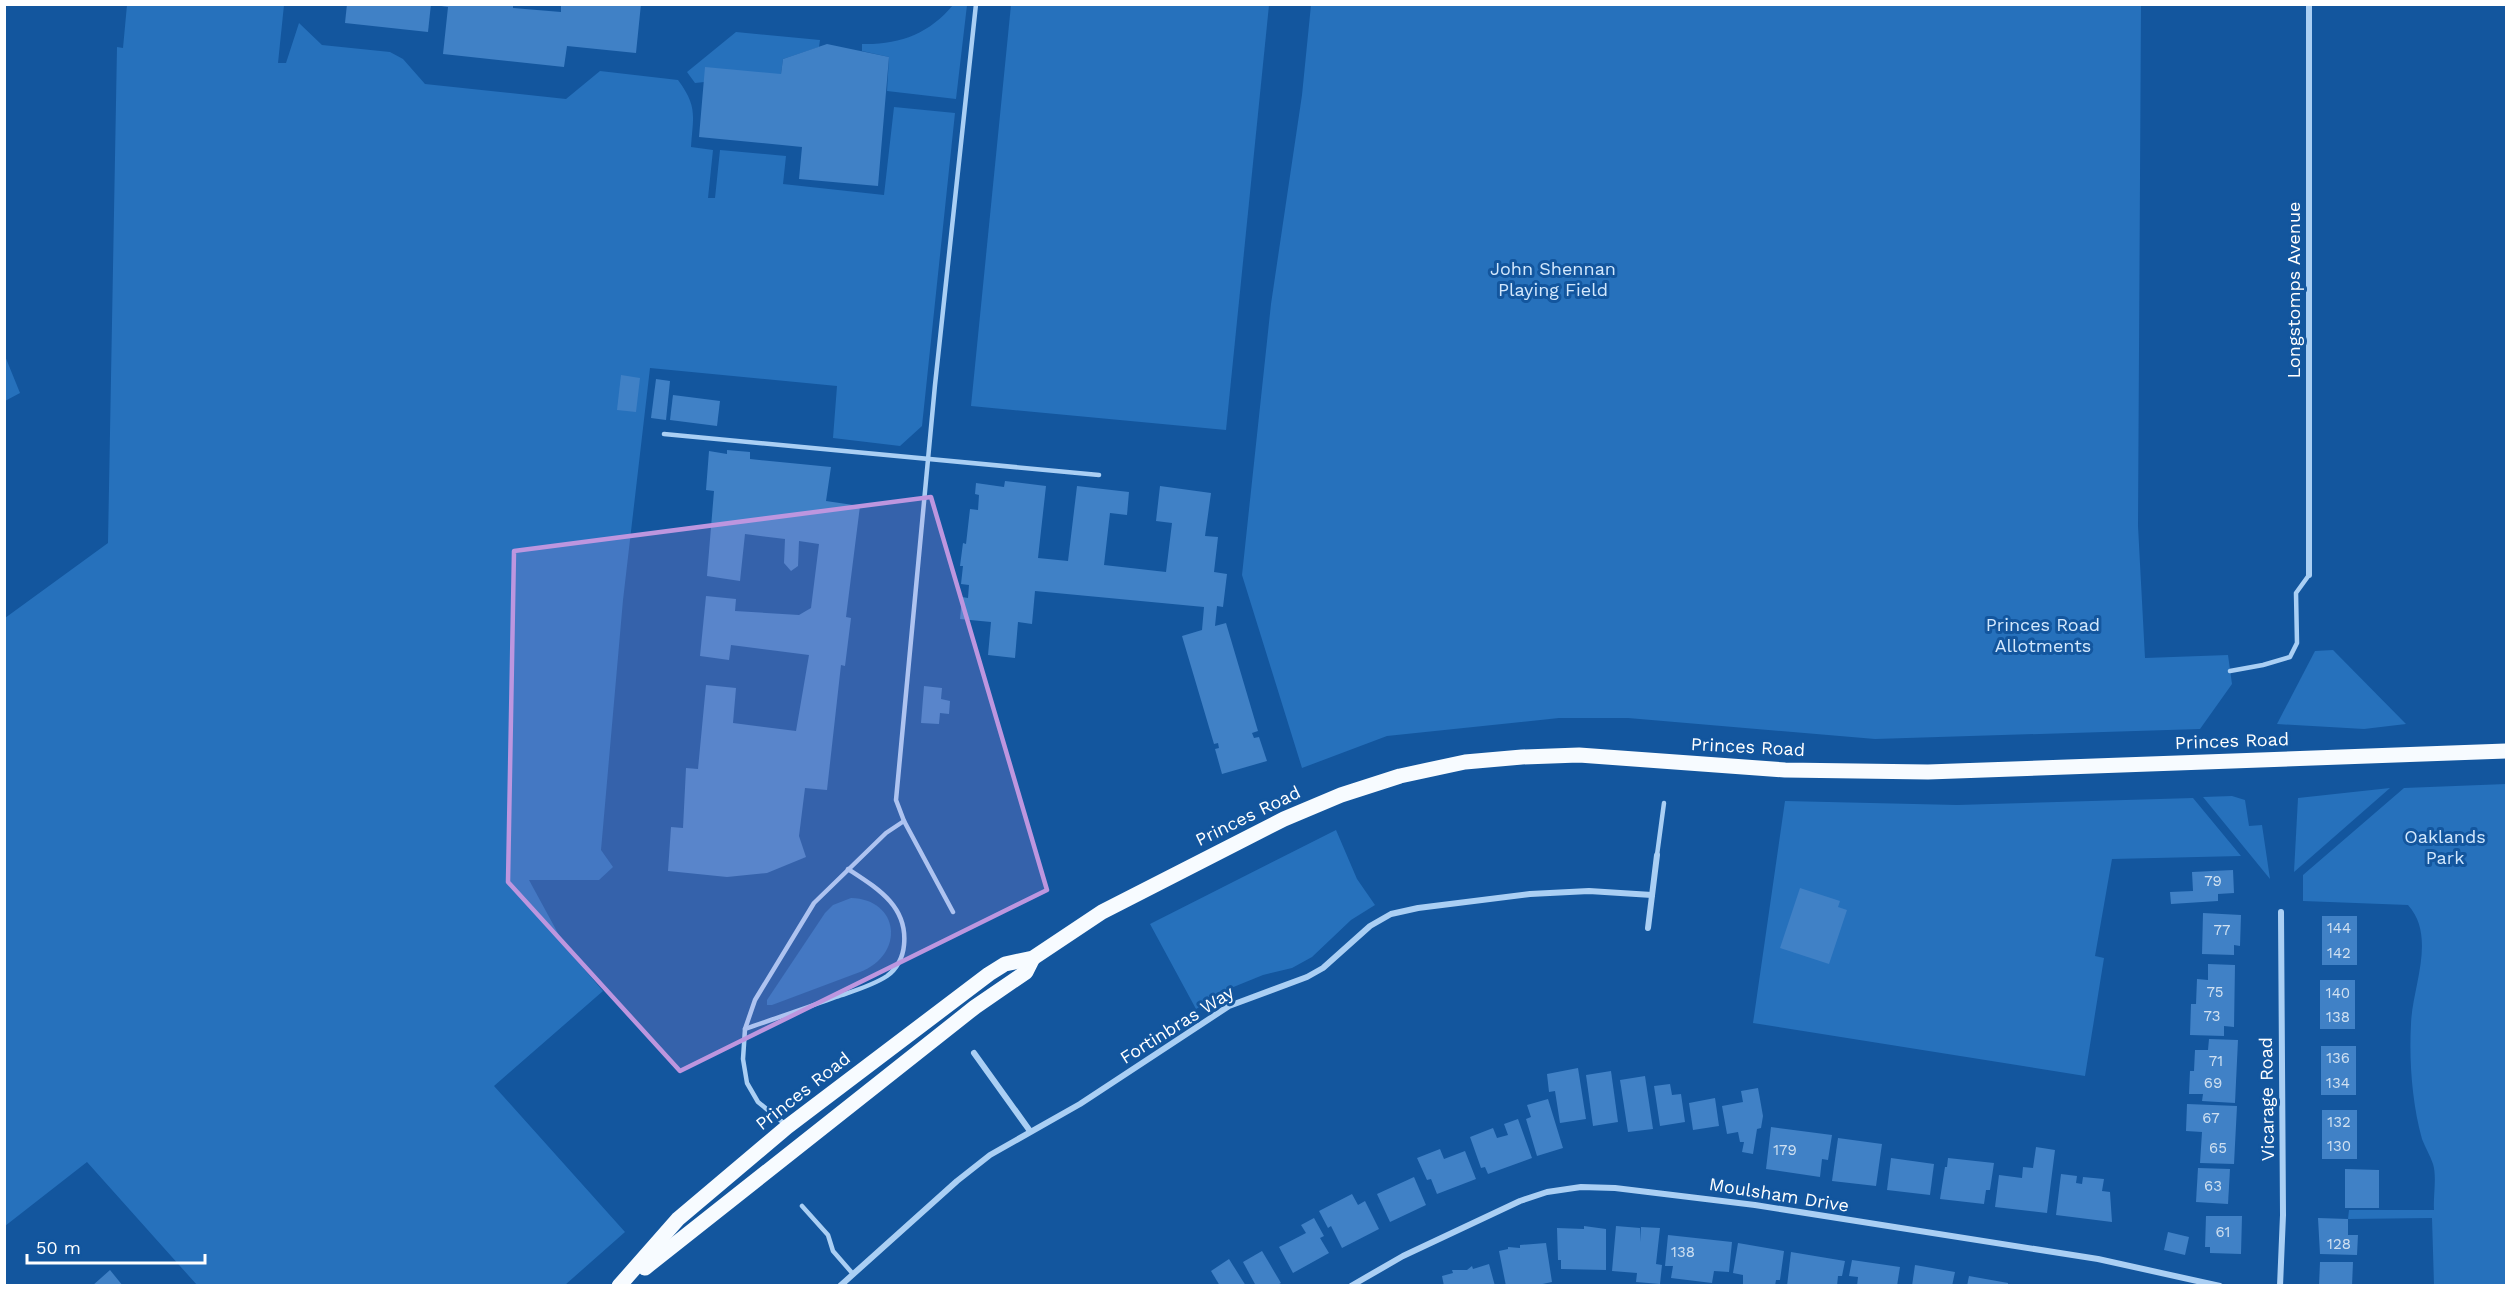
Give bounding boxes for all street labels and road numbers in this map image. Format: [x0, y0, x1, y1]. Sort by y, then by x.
street label: Longstomps Avenue [2283, 202, 2304, 378]
street label: Princes Road [2175, 728, 2289, 753]
street label: Princes Road [1690, 733, 1806, 760]
street label: Princes Road [1192, 781, 1304, 850]
street label: Fortinbras Way [1116, 981, 1238, 1068]
street label: Vicarage Road [2255, 1037, 2278, 1161]
street label: Princes Road [751, 1047, 854, 1134]
street label: Moulsham Drive [1708, 1173, 1851, 1216]

